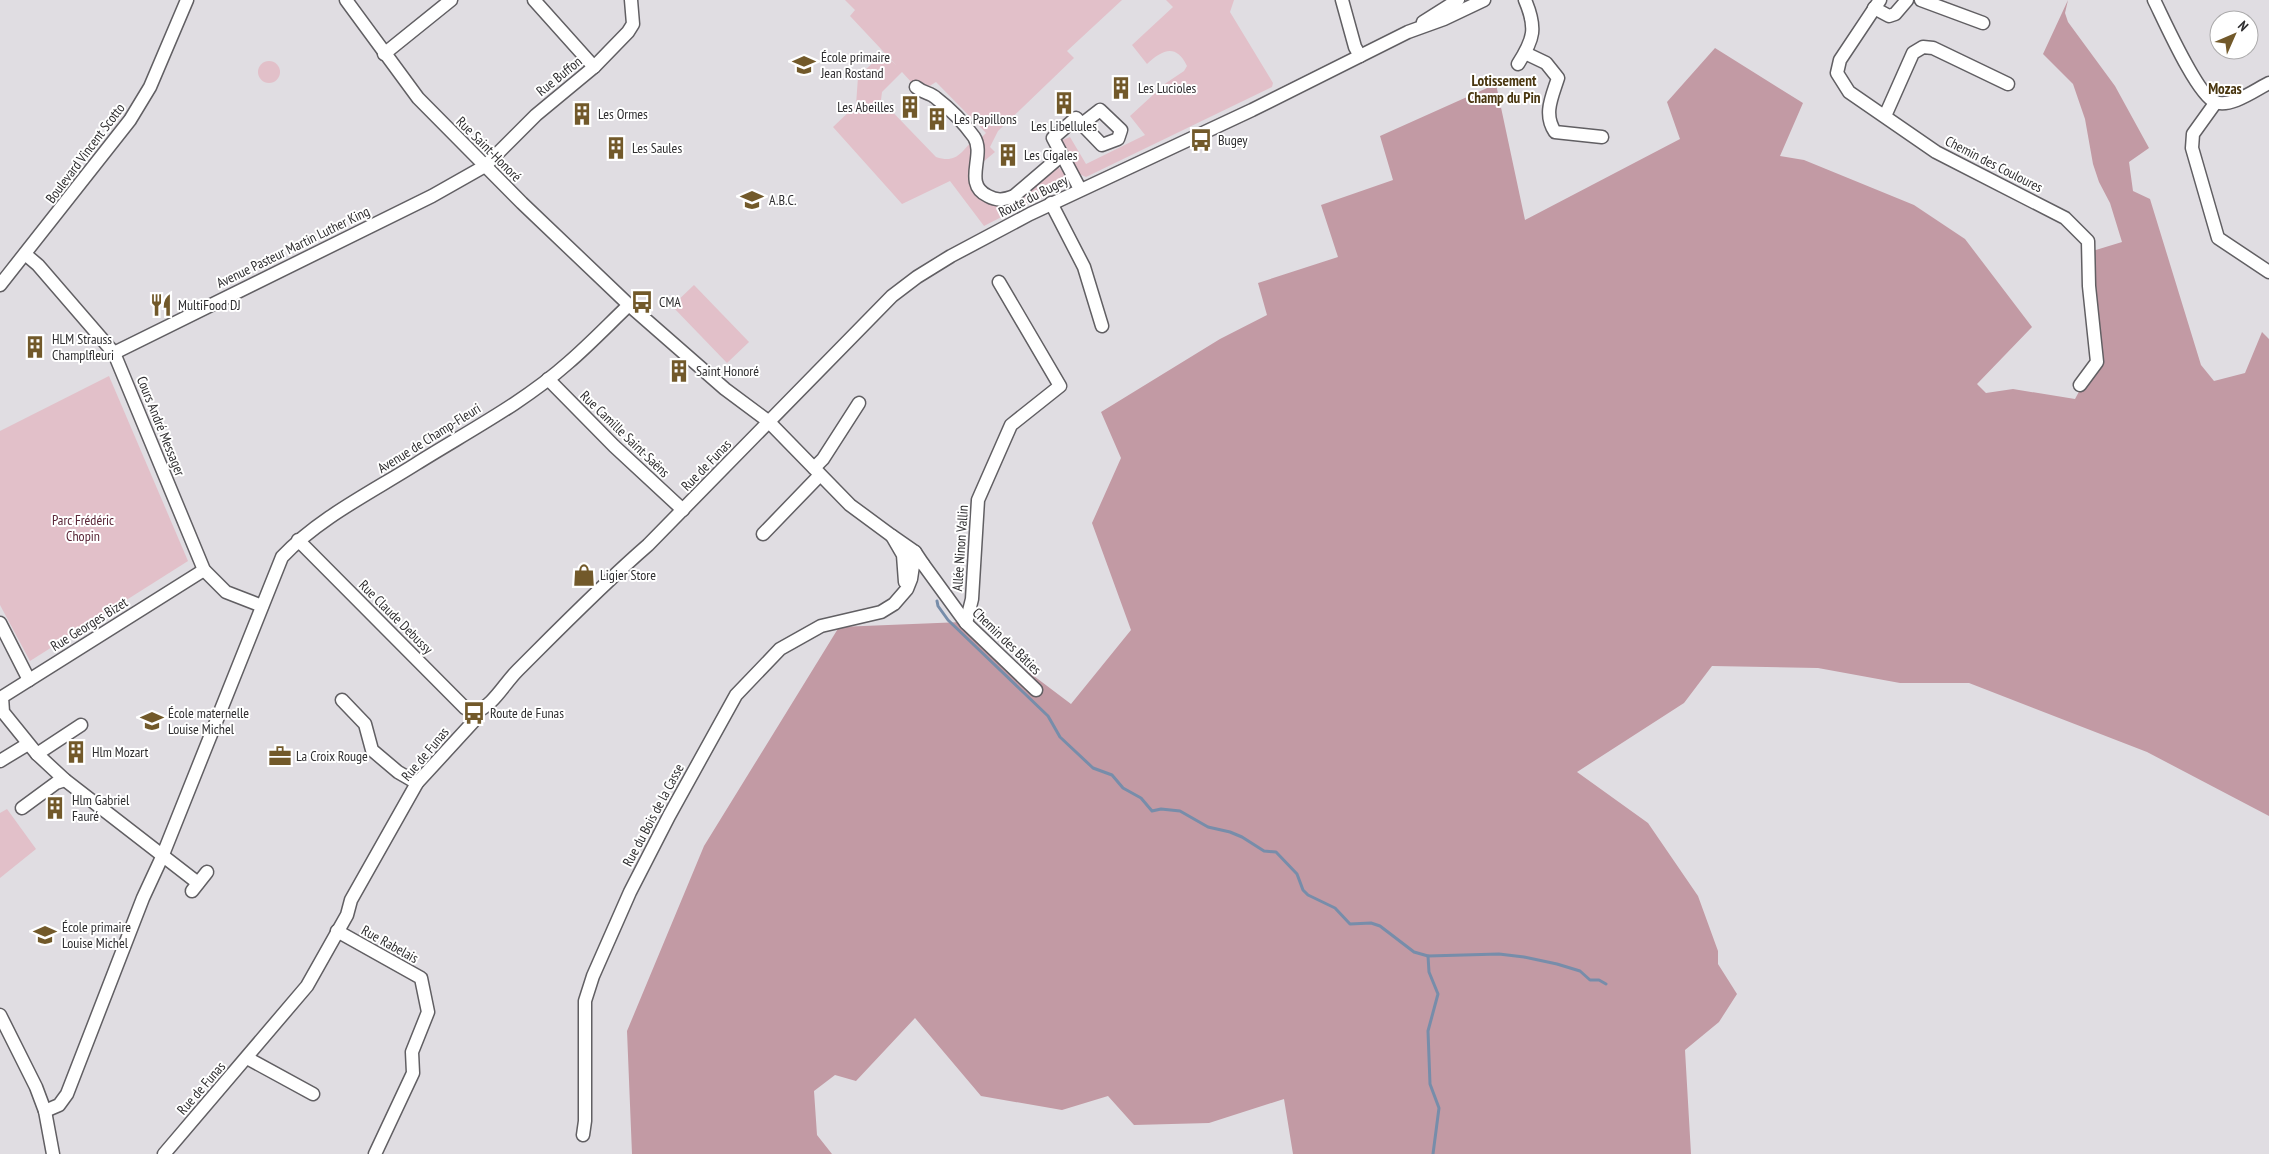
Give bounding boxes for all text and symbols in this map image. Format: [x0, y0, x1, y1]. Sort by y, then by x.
north arrow [2209, 10, 2259, 60]
text: N [2234, 17, 2252, 35]
place label: École primaire Jean Rostand [820, 48, 890, 82]
street label: Rue Buffon [533, 52, 585, 100]
school or university icon: École primaire Jean Rostand [791, 52, 817, 78]
district label: Lotissement Champ du Pin [1467, 71, 1541, 107]
building icon: Les Lucioles [1108, 75, 1134, 101]
place label: Les Lucioles [1138, 79, 1196, 97]
district label: Mozas [2208, 79, 2242, 98]
building icon: Les Libellules [1051, 90, 1077, 116]
building icon: Les Abeilles [897, 94, 923, 120]
place label: Les Abeilles [837, 98, 894, 116]
street label: Boulevard Vincent Scotto [42, 99, 128, 207]
building icon: Les Ormes [569, 101, 595, 127]
place label: Les Ormes [598, 105, 648, 123]
building icon: Les Papillons [924, 106, 950, 132]
place label: Les Papillons [954, 110, 1017, 128]
street label: Rue Saint-Honoré [452, 112, 526, 186]
place label: Les Libellules [1031, 117, 1097, 135]
bus stop icon: Bugey [1188, 127, 1214, 153]
place label: Bugey [1218, 131, 1248, 149]
street label: Chemin des Couloures [1942, 132, 2046, 196]
building icon: Les Saules [603, 135, 629, 161]
place label: Les Saules [632, 139, 682, 157]
building icon: Les Cigales [995, 142, 1021, 168]
place label: Les Cigales [1024, 146, 1078, 164]
street label: Route du Bugey [995, 171, 1071, 221]
school or university icon: A.B.C. [739, 187, 765, 213]
place label: A.B.C. [769, 191, 796, 209]
street label: Avenue Pasteur Martin Luther King [213, 202, 373, 292]
bus stop icon: CMA [629, 289, 655, 315]
restaurant icon: MultiFood DJ [148, 292, 174, 318]
place label: CMA [659, 293, 681, 311]
place label: MultiFood DJ [178, 296, 241, 314]
place label: HLM Strauss Champlfleuri [52, 330, 114, 364]
building icon: HLM Strauss Champlfleuri [22, 334, 48, 360]
building icon: Saint Honoré [666, 358, 692, 384]
place label: Saint Honoré [696, 362, 759, 380]
street label: Cours André Messager [133, 373, 189, 479]
street label: Rue Camille Saint-Saëns [577, 387, 674, 481]
street label: Avenue de Champ-Fleuri [374, 399, 484, 477]
street label: Rue de Funas [677, 435, 735, 495]
street label: Allée Ninon Vallin [948, 504, 972, 592]
park label: Parc Frédéric Chopin [52, 511, 114, 545]
shop icon: Ligier Store [571, 562, 597, 588]
place label: Ligier Store [600, 566, 656, 584]
street label: Rue Claude Debussy [355, 576, 437, 658]
street label: Rue Georges Bizet [47, 593, 131, 655]
street label: Chemin des Bâties [969, 604, 1045, 678]
bus stop icon: Route de Funas [461, 700, 487, 726]
place label: École maternelle Louise Michel [168, 704, 249, 738]
place label: Route de Funas [490, 704, 564, 722]
school or university icon: École maternelle Louise Michel [139, 708, 165, 734]
street label: Rue de Funas [397, 723, 453, 785]
building icon: Hlm Mozart [63, 739, 89, 765]
place label: Hlm Mozart [92, 743, 148, 761]
office icon: La Croix Rouge [267, 743, 293, 769]
place label: La Croix Rouge [296, 747, 368, 765]
street label: Rue du Bois de la Casse [618, 760, 688, 869]
place label: Hlm Gabriel Fauré [72, 791, 130, 825]
building icon: Hlm Gabriel Fauré [42, 795, 68, 821]
place label: École primaire Louise Michel [62, 918, 131, 952]
street label: Rue Rabelais [358, 921, 422, 967]
school or university icon: École primaire Louise Michel [32, 922, 58, 948]
street label: Rue de Funas [173, 1057, 229, 1118]

